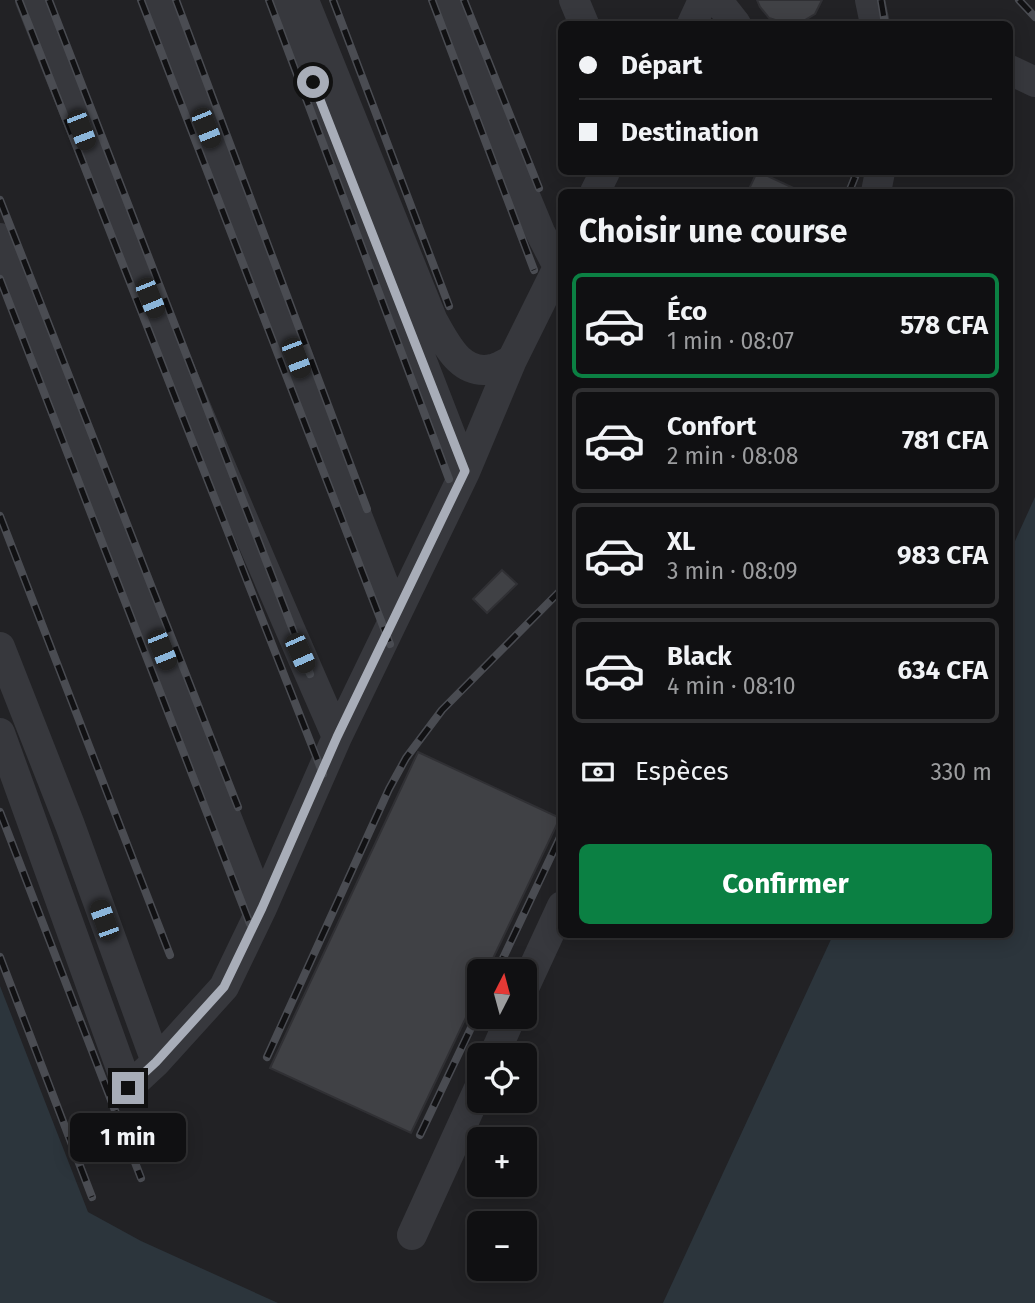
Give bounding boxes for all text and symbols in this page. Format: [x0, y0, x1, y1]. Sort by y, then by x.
text: Départ [621, 50, 702, 81]
route start [297, 66, 329, 98]
car [189, 105, 224, 151]
car [64, 107, 99, 153]
text: Destination [621, 117, 759, 148]
text: Choisir une course [579, 212, 847, 250]
car [133, 275, 168, 321]
icon: car [583, 294, 646, 357]
text: Éco [667, 296, 707, 327]
text: 578 CFA [900, 310, 988, 341]
text: 1 min · 08:07 [667, 327, 794, 355]
car [279, 335, 314, 381]
icon: car [583, 409, 646, 472]
text: Confort [667, 411, 756, 442]
text: 781 CFA [902, 425, 988, 456]
text: 2 min · 08:08 [667, 442, 798, 470]
icon: car [583, 524, 646, 587]
text: XL [667, 526, 695, 557]
text: 983 CFA [897, 540, 988, 571]
text: 3 min · 08:09 [667, 557, 798, 585]
car [145, 627, 180, 673]
car [282, 630, 319, 676]
icon: car [583, 639, 646, 702]
text: Black [667, 641, 732, 672]
text: 634 CFA [898, 655, 988, 686]
text: 4 min · 08:10 [667, 672, 796, 700]
icon: cash [579, 753, 617, 791]
text: Espèces [635, 756, 729, 787]
text: 330 m [930, 758, 992, 786]
button: Confirmer [579, 844, 992, 924]
car [87, 897, 122, 943]
north arrow [467, 959, 537, 1029]
map controls [467, 959, 537, 1281]
button: locate [467, 1043, 537, 1113]
route end [112, 1072, 144, 1104]
callout: 1 min [70, 1112, 186, 1162]
text: 1 min [100, 1123, 156, 1151]
button: + [467, 1127, 537, 1197]
button: − [467, 1211, 537, 1281]

